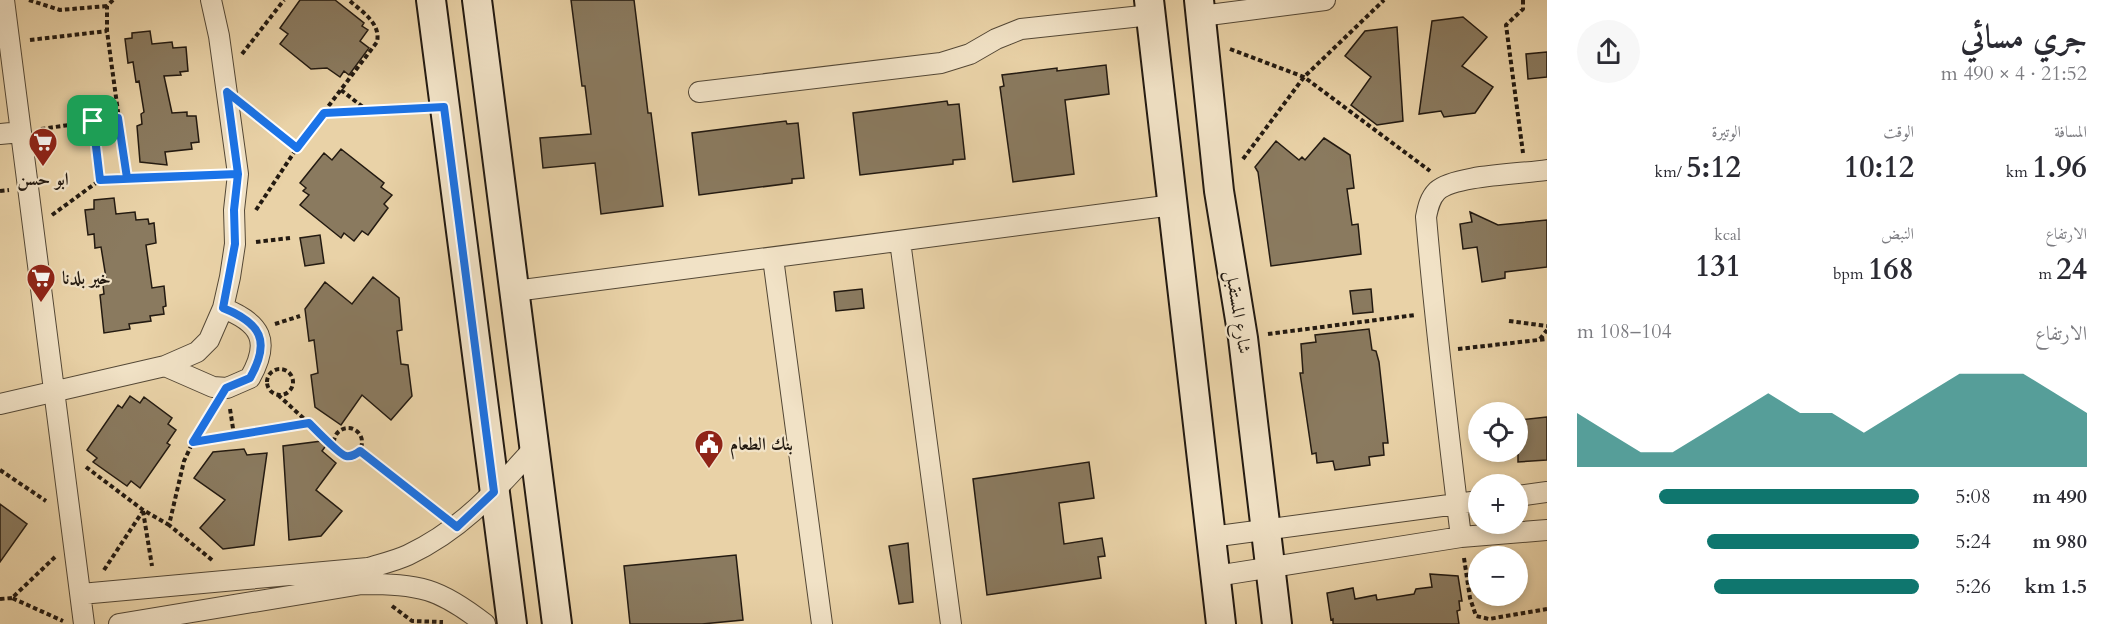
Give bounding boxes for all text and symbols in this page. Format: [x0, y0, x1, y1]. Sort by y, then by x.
text: جري مسائي [1961, 15, 2087, 60]
button: share [1577, 20, 1640, 83]
text: 21:52 · 4 × 490 m [1941, 60, 2087, 87]
pin [67, 95, 118, 146]
icon: arrive [76, 104, 109, 137]
text: الوتيرة [1711, 121, 1741, 143]
text: الوقت [1883, 121, 1914, 143]
text: المسافة [2054, 121, 2087, 143]
supermarket icon: ابو حسن [27, 126, 59, 168]
text: 5:12 [1686, 147, 1741, 188]
text: 10:12 [1844, 147, 1914, 188]
text: 1.96 [2032, 147, 2087, 188]
text: /km [1655, 161, 1686, 183]
text: km [2006, 161, 2032, 183]
place label: ابو حسن [17, 167, 69, 192]
text: النبض [1881, 223, 1914, 245]
text: الارتفاع [2045, 223, 2087, 245]
text: kcal [1714, 224, 1741, 246]
text: 131 [1695, 246, 1741, 287]
text: 168 [1868, 249, 1914, 290]
text: 24 [2056, 249, 2087, 290]
supermarket icon: خير بلدنا [25, 262, 57, 304]
text: bpm [1833, 263, 1868, 285]
text: m [2038, 263, 2056, 285]
place label: خير بلدنا [62, 266, 111, 291]
street label: شارع المستقبل [1217, 269, 1257, 356]
text: 104–108 m [1577, 318, 1672, 345]
text: الارتفاع [2035, 320, 2087, 347]
map controls [1468, 402, 1528, 606]
button: locate [1468, 402, 1528, 462]
public building icon: بنك الطعام [693, 428, 725, 470]
place label: بنك الطعام [730, 432, 793, 460]
button: + [1468, 474, 1528, 534]
text: 5:08 [1955, 483, 1991, 510]
text: 490 m [2032, 483, 2087, 510]
text: 5:24 [1955, 528, 1991, 555]
text: 980 m [2032, 528, 2087, 555]
button: − [1468, 546, 1528, 606]
text: 5:26 [1955, 573, 1991, 600]
text: 1.5 km [2024, 573, 2087, 600]

